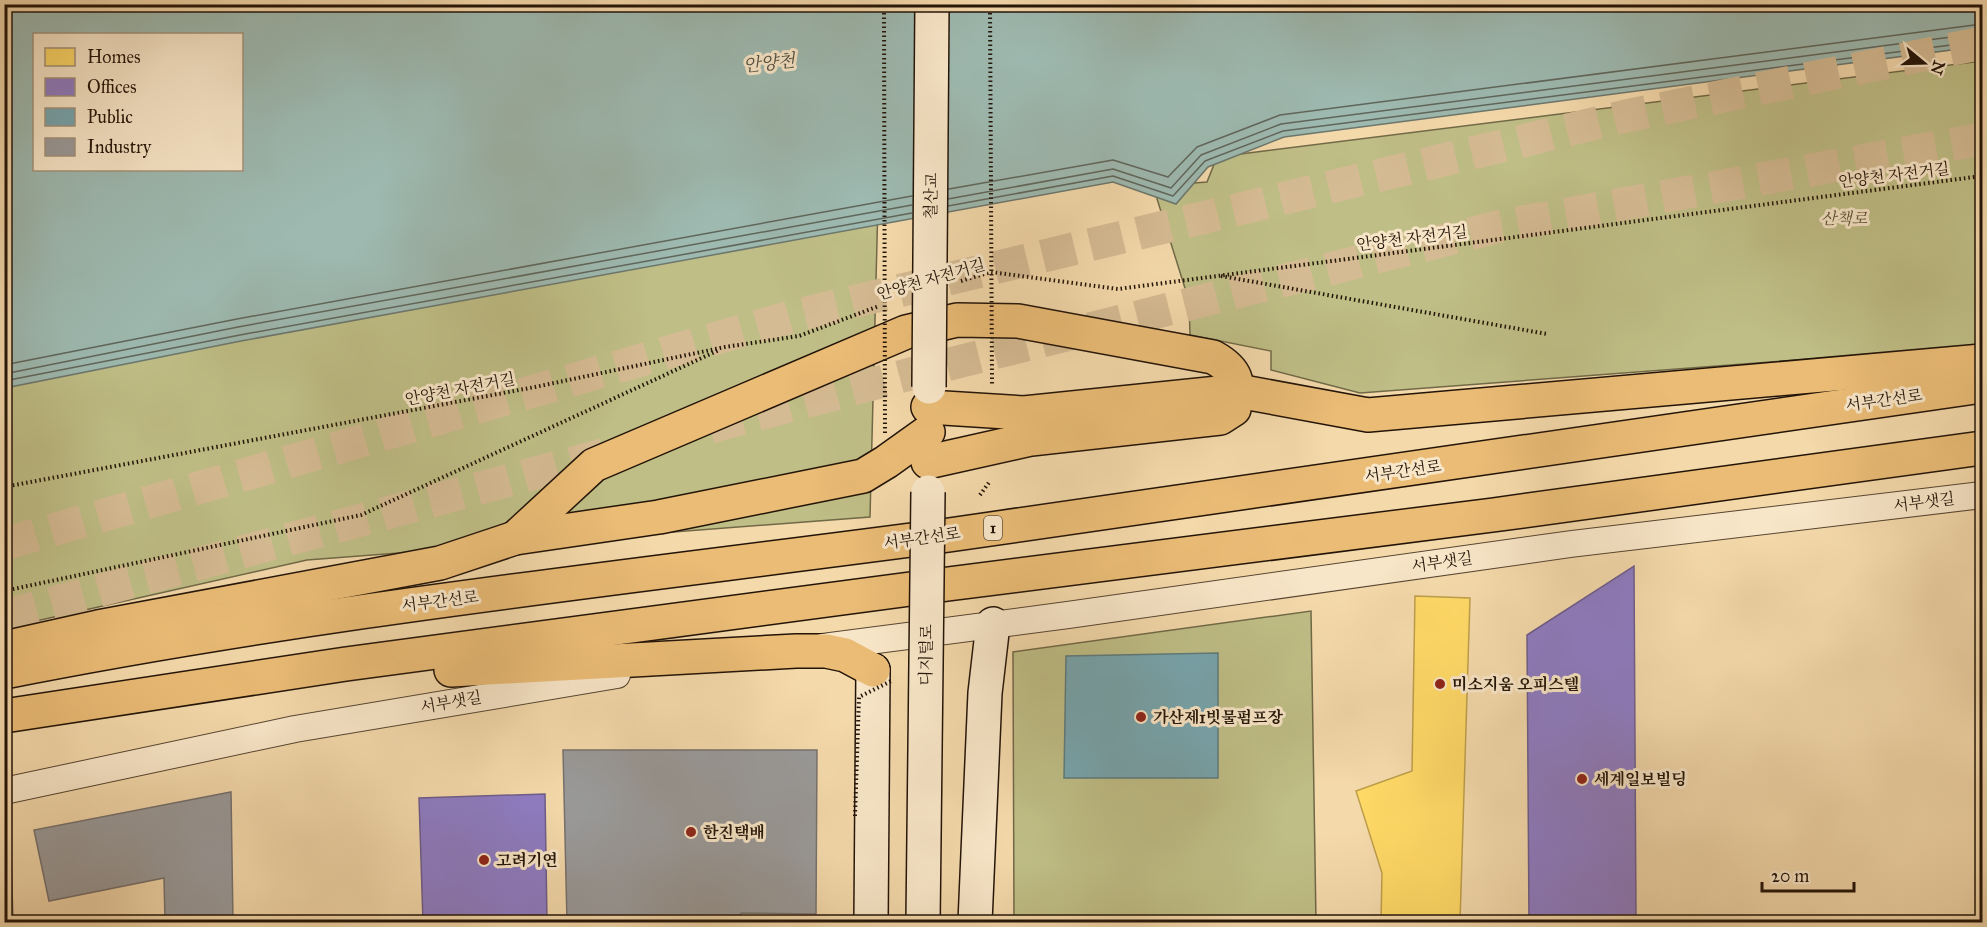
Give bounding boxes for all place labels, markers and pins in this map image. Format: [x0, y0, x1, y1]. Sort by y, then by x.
place label: 미소지움 오피스텔 [1452, 675, 1579, 694]
marker: 미소지움 오피스텔 [1433, 677, 1447, 691]
place label: 가산제1빗물펌프장 [1153, 708, 1284, 727]
marker: 가산제1빗물펌프장 [1134, 710, 1148, 724]
place label: 세계일보빌딩 [1594, 770, 1687, 789]
marker: 세계일보빌딩 [1575, 772, 1589, 786]
place label: 한진택배 [703, 823, 765, 842]
marker: 한진택배 [684, 825, 698, 839]
place label: 고려기연 [496, 851, 558, 870]
marker: 고려기연 [477, 853, 491, 867]

